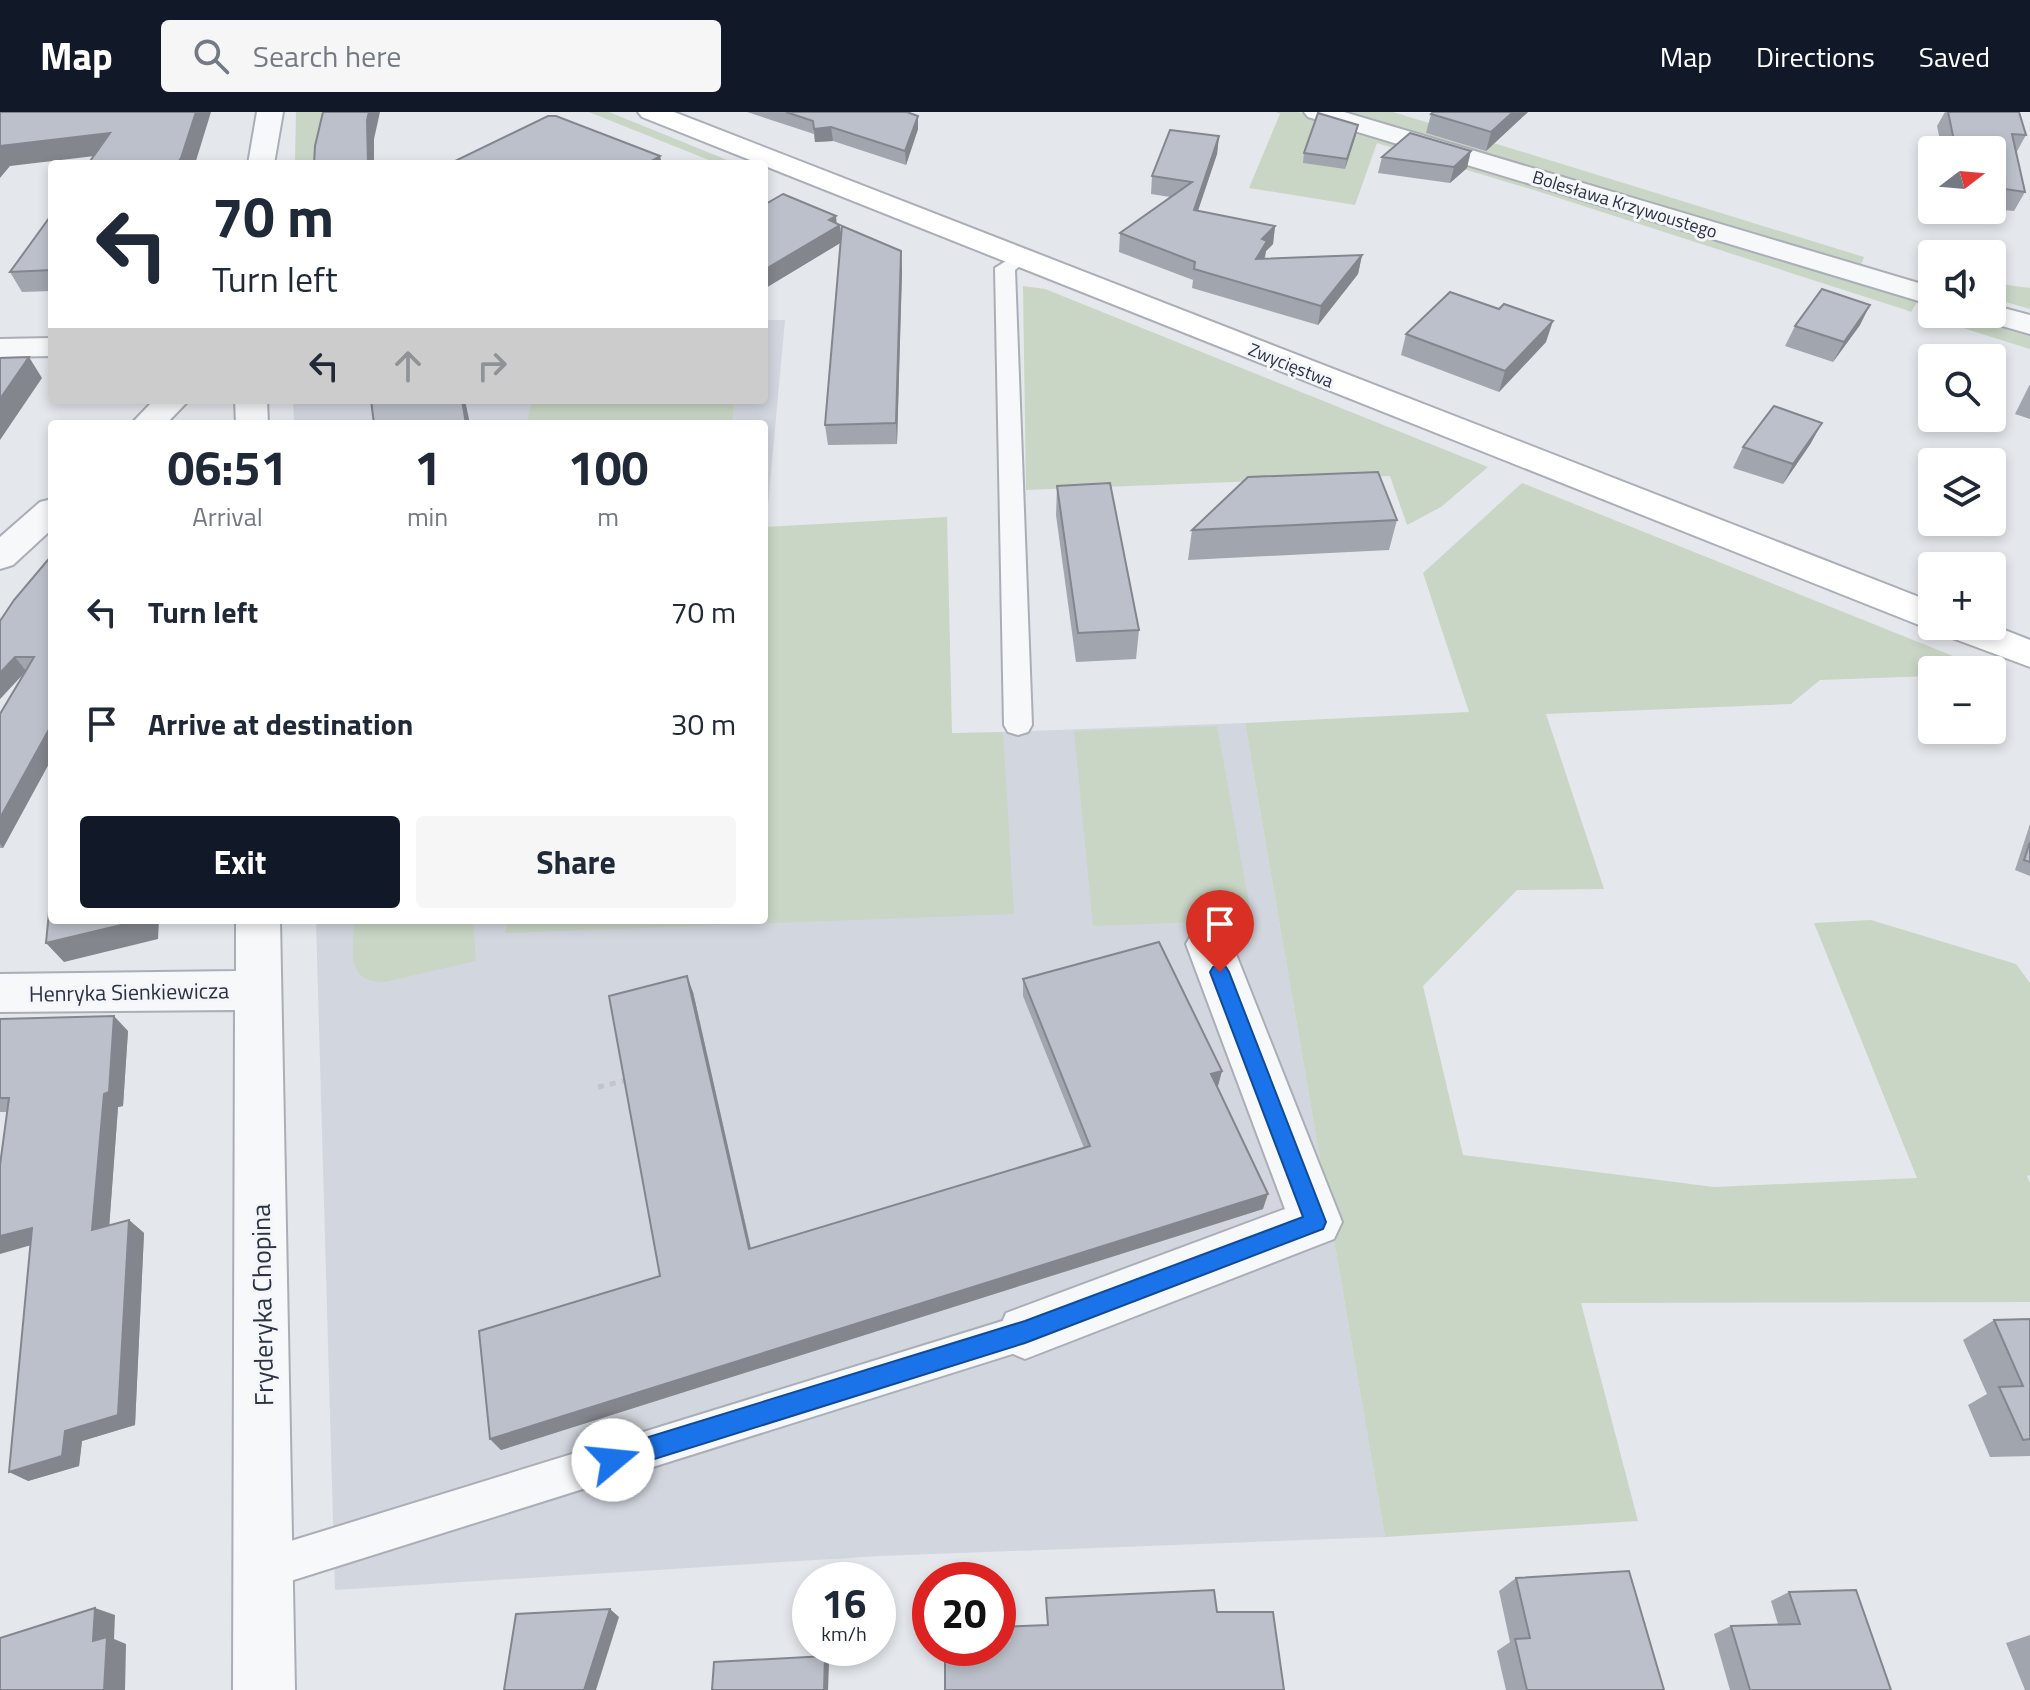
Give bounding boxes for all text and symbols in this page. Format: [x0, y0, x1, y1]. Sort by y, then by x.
search box [161, 20, 721, 92]
text: Map [40, 27, 113, 85]
text: Search here [253, 33, 402, 79]
icon: search [189, 34, 233, 78]
text: Map [1660, 35, 1712, 78]
text: Directions [1756, 35, 1875, 78]
text: Saved [1919, 35, 1990, 78]
north arrow [1918, 136, 2006, 224]
map controls [1918, 136, 2006, 744]
street label: Bolesława Krzywoustego [1529, 163, 1721, 245]
text: 70 m [212, 174, 334, 259]
icon: left [80, 192, 184, 296]
button: sound [1918, 240, 2006, 328]
text: Turn left [212, 251, 338, 306]
street label: Zwycięstwa [1244, 336, 1338, 394]
icon: left [302, 344, 346, 388]
icon: ahead [386, 344, 430, 388]
icon: right [470, 344, 514, 388]
button: search [1918, 344, 2006, 432]
text: 06:51 [168, 431, 287, 504]
text: 1 [414, 431, 441, 504]
text: 100 [568, 431, 648, 504]
button: layers [1918, 448, 2006, 536]
text: Arrival [192, 497, 263, 536]
text: min [407, 497, 448, 536]
text: m [597, 497, 619, 536]
button: + [1918, 552, 2006, 640]
text: Turn left [148, 589, 258, 635]
text: 70 m [671, 589, 736, 635]
icon: left [80, 590, 124, 634]
button: − [1918, 656, 2006, 744]
text: Arrive at destination [148, 701, 413, 747]
text: 30 m [671, 701, 736, 747]
icon: arrive [80, 702, 124, 746]
button: Exit [80, 816, 400, 908]
button: Share [416, 816, 736, 908]
pin [1186, 890, 1254, 972]
icon: arrive [1198, 902, 1242, 946]
street label: Henryka Sienkiewicza [28, 973, 230, 1011]
street label: Fryderyka Chopina [241, 1204, 283, 1406]
position arrow [571, 1418, 655, 1502]
speed limit sign: 20 [912, 1562, 1016, 1666]
text: 16 [822, 1573, 866, 1634]
text: km/h [821, 1618, 867, 1649]

